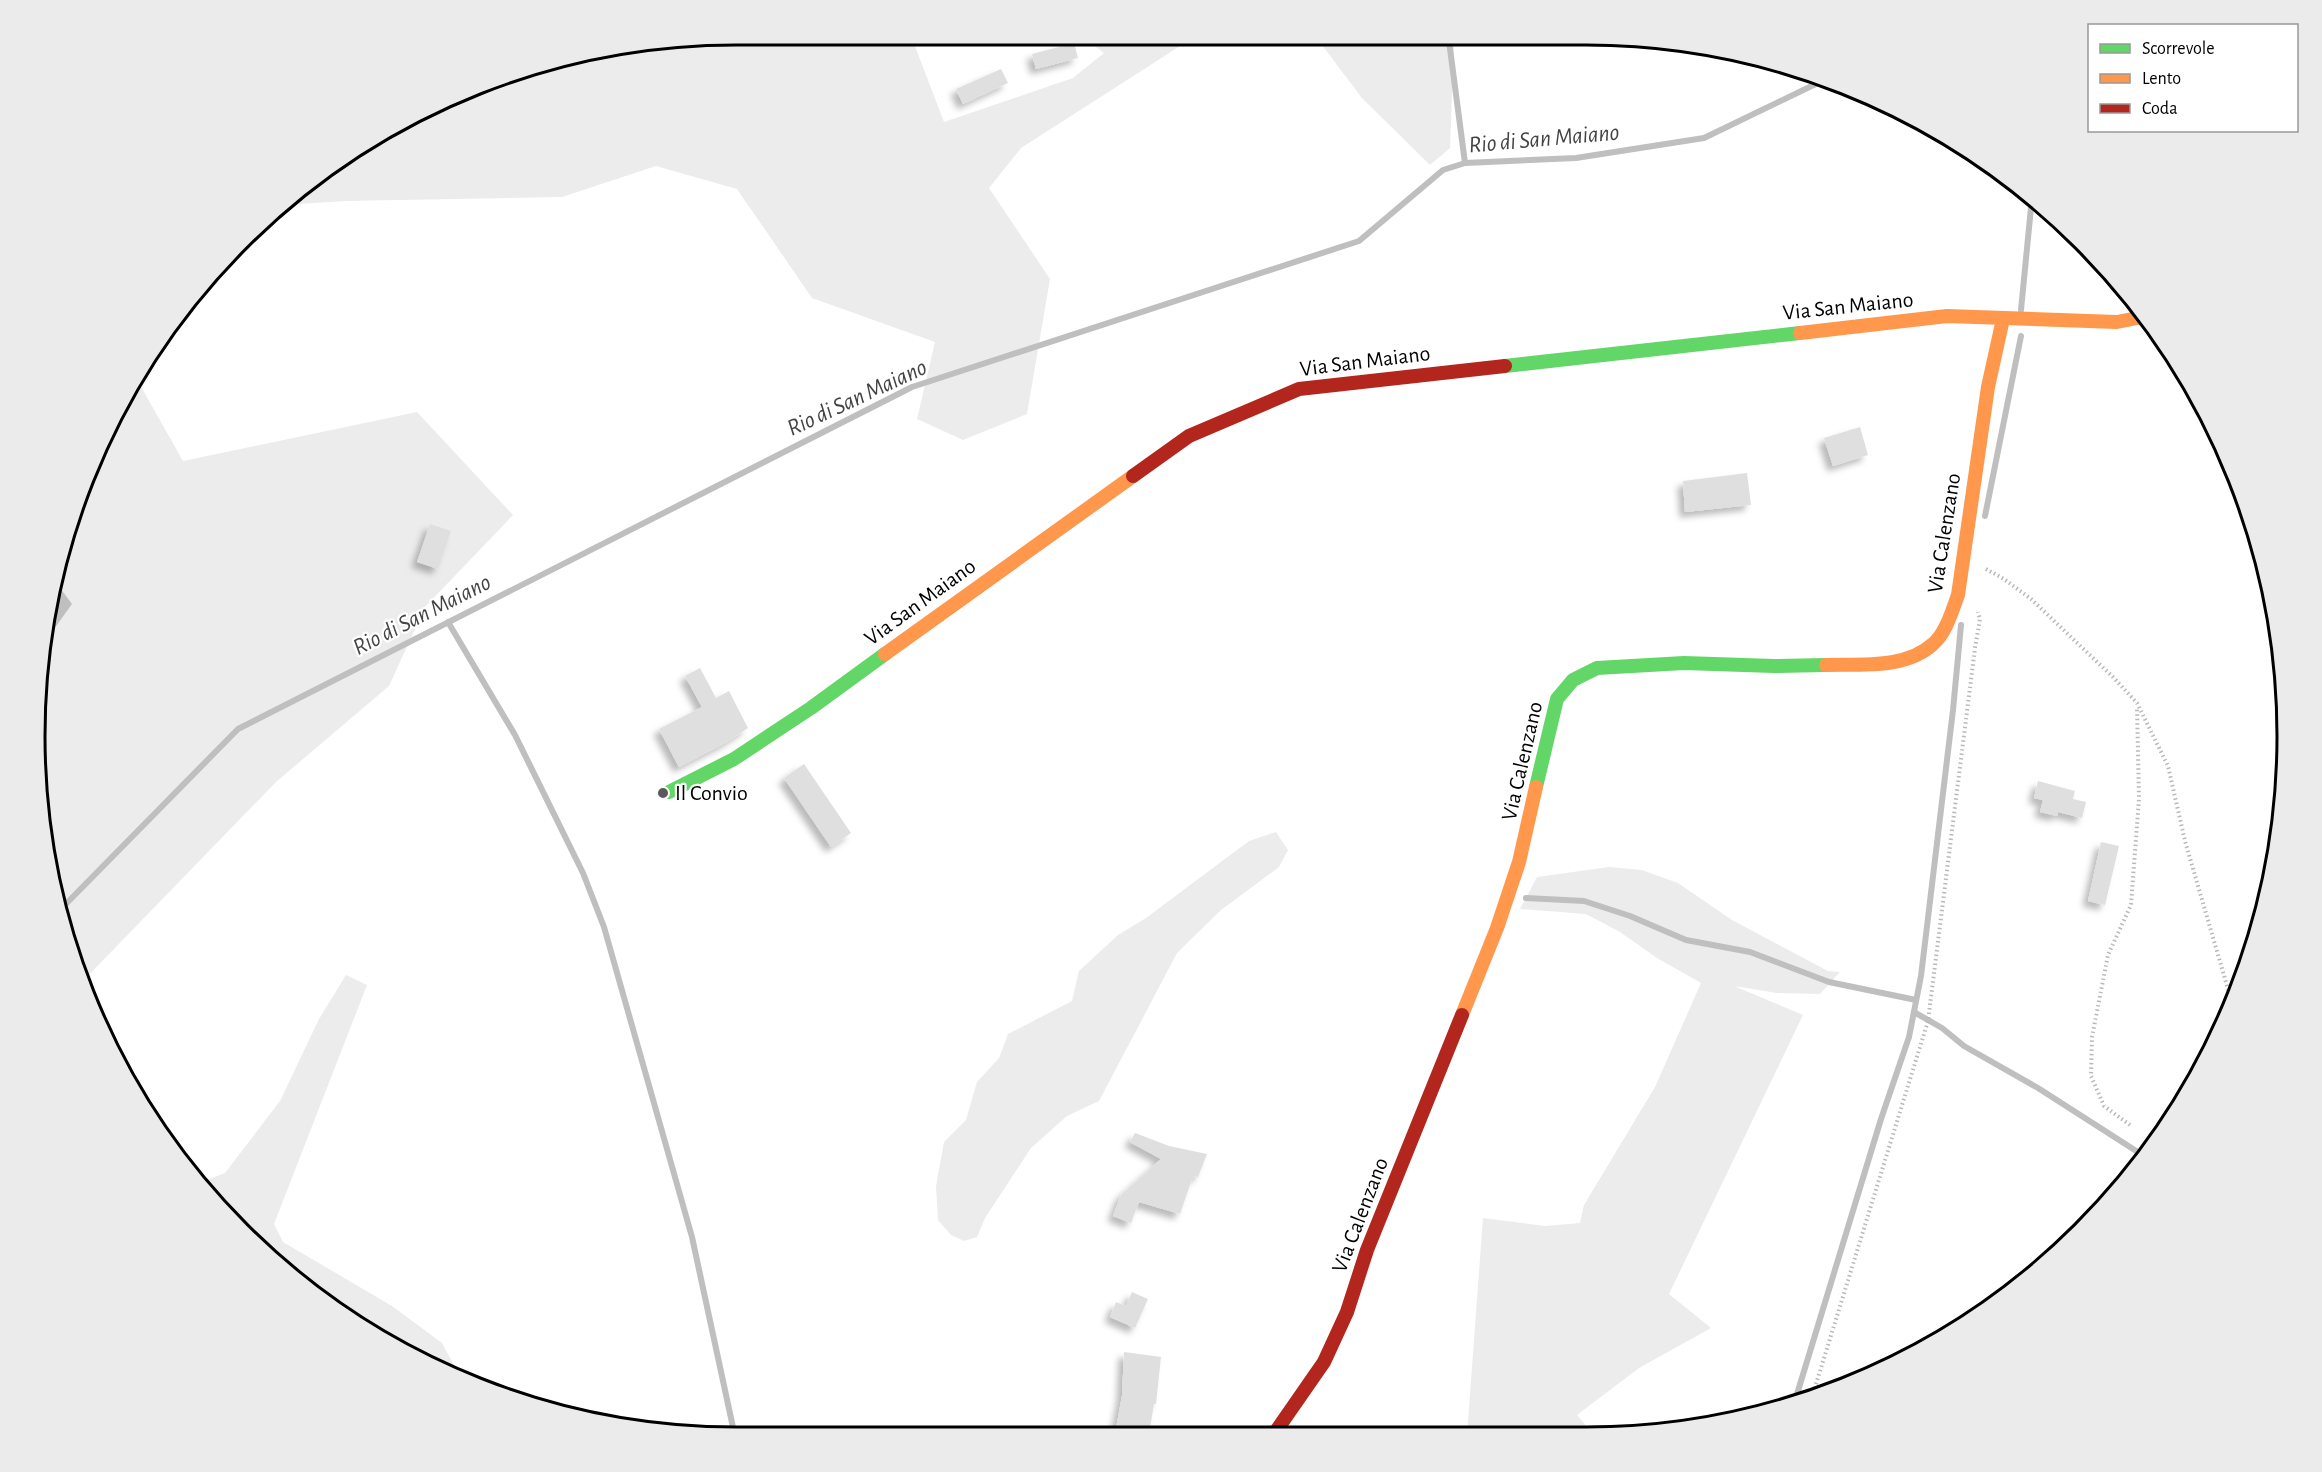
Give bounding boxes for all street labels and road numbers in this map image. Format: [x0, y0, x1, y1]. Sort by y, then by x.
street label: Via San Maiano [1782, 288, 1914, 324]
street label: Via San Maiano [1299, 342, 1431, 380]
street label: Via Calenzano [1924, 471, 1964, 595]
street label: Via San Maiano [860, 555, 980, 649]
street label: Via Calenzano [1498, 699, 1546, 823]
street label: Via Calenzano [1328, 1154, 1392, 1276]

